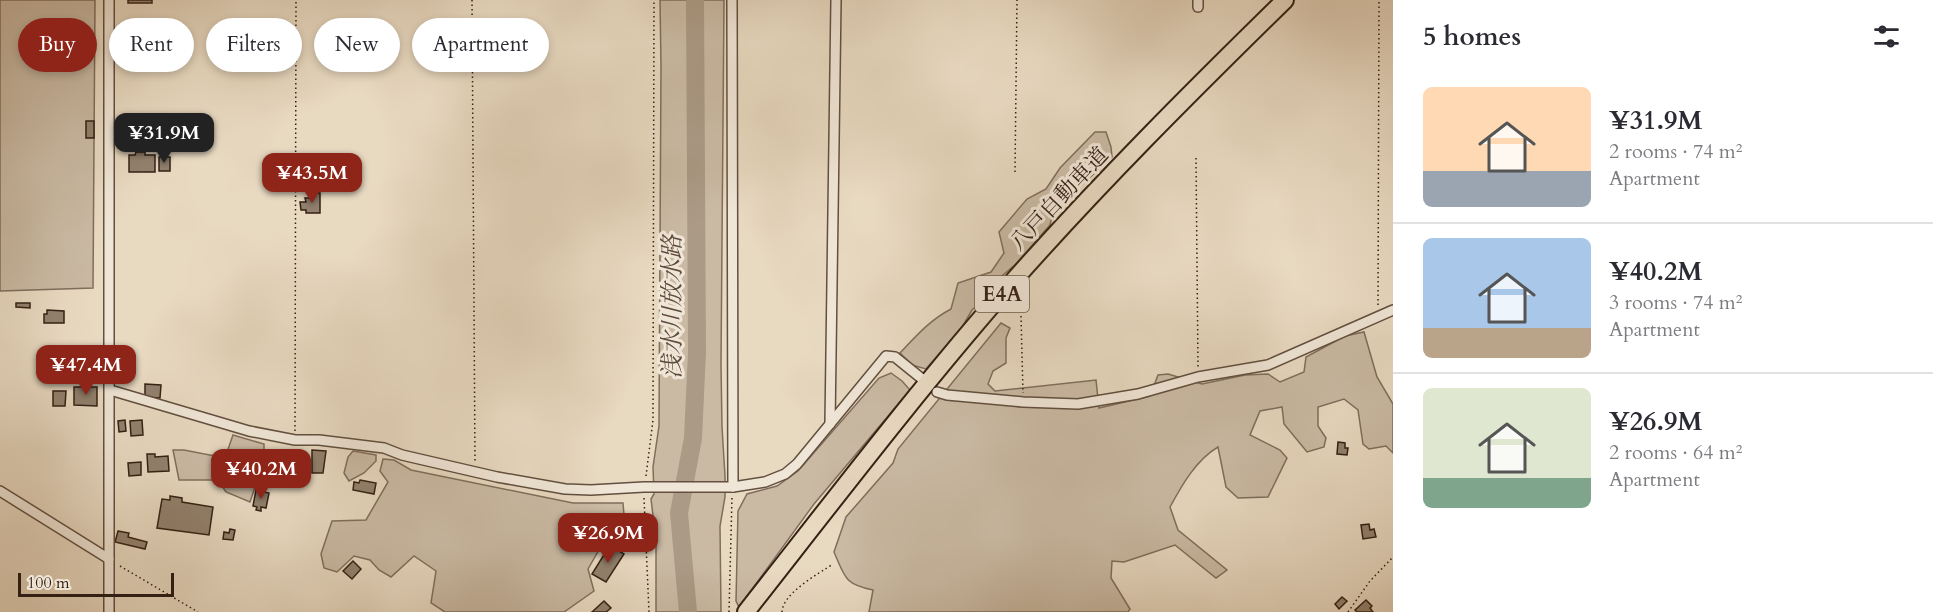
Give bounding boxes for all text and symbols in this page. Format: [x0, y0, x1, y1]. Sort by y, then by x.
chip: Buy [18, 18, 97, 72]
chip: Rent [109, 18, 194, 72]
chip: Filters [206, 18, 302, 72]
chip: New [314, 18, 400, 72]
chip: Apartment [412, 18, 549, 72]
text: 5 homes [1423, 19, 1521, 54]
icon: filters [1870, 20, 1903, 53]
text: ¥31.9M [1609, 103, 1702, 138]
icon: home [1471, 111, 1543, 183]
pin: ¥31.9M [115, 113, 213, 164]
text: ¥31.9M [128, 119, 200, 146]
text: 2 rooms · 74 m² [1609, 138, 1742, 165]
street label: 八戸自動車道 [1003, 140, 1115, 258]
pin: ¥43.5M [263, 153, 361, 204]
text: ¥43.5M [276, 159, 348, 186]
text: Apartment [1609, 165, 1700, 192]
water label: 浅水川放水路 [656, 233, 689, 379]
text: ¥40.2M [1609, 254, 1702, 289]
icon: home [1471, 262, 1543, 334]
road number: E4A [975, 276, 1029, 312]
text: 3 rooms · 74 m² [1609, 289, 1742, 316]
text: Apartment [1609, 316, 1700, 343]
pin: ¥47.4M [37, 345, 135, 396]
text: ¥47.4M [50, 351, 122, 378]
text: ¥26.9M [1609, 404, 1702, 439]
icon: home [1471, 412, 1543, 484]
text: 2 rooms · 64 m² [1609, 439, 1742, 466]
pin: ¥40.2M [212, 449, 310, 500]
text: ¥40.2M [225, 455, 297, 482]
text: Apartment [1609, 466, 1700, 493]
pin: ¥26.9M [559, 513, 657, 564]
text: ¥26.9M [572, 519, 644, 546]
scale bar [18, 570, 174, 598]
text: 100 m [27, 572, 69, 594]

